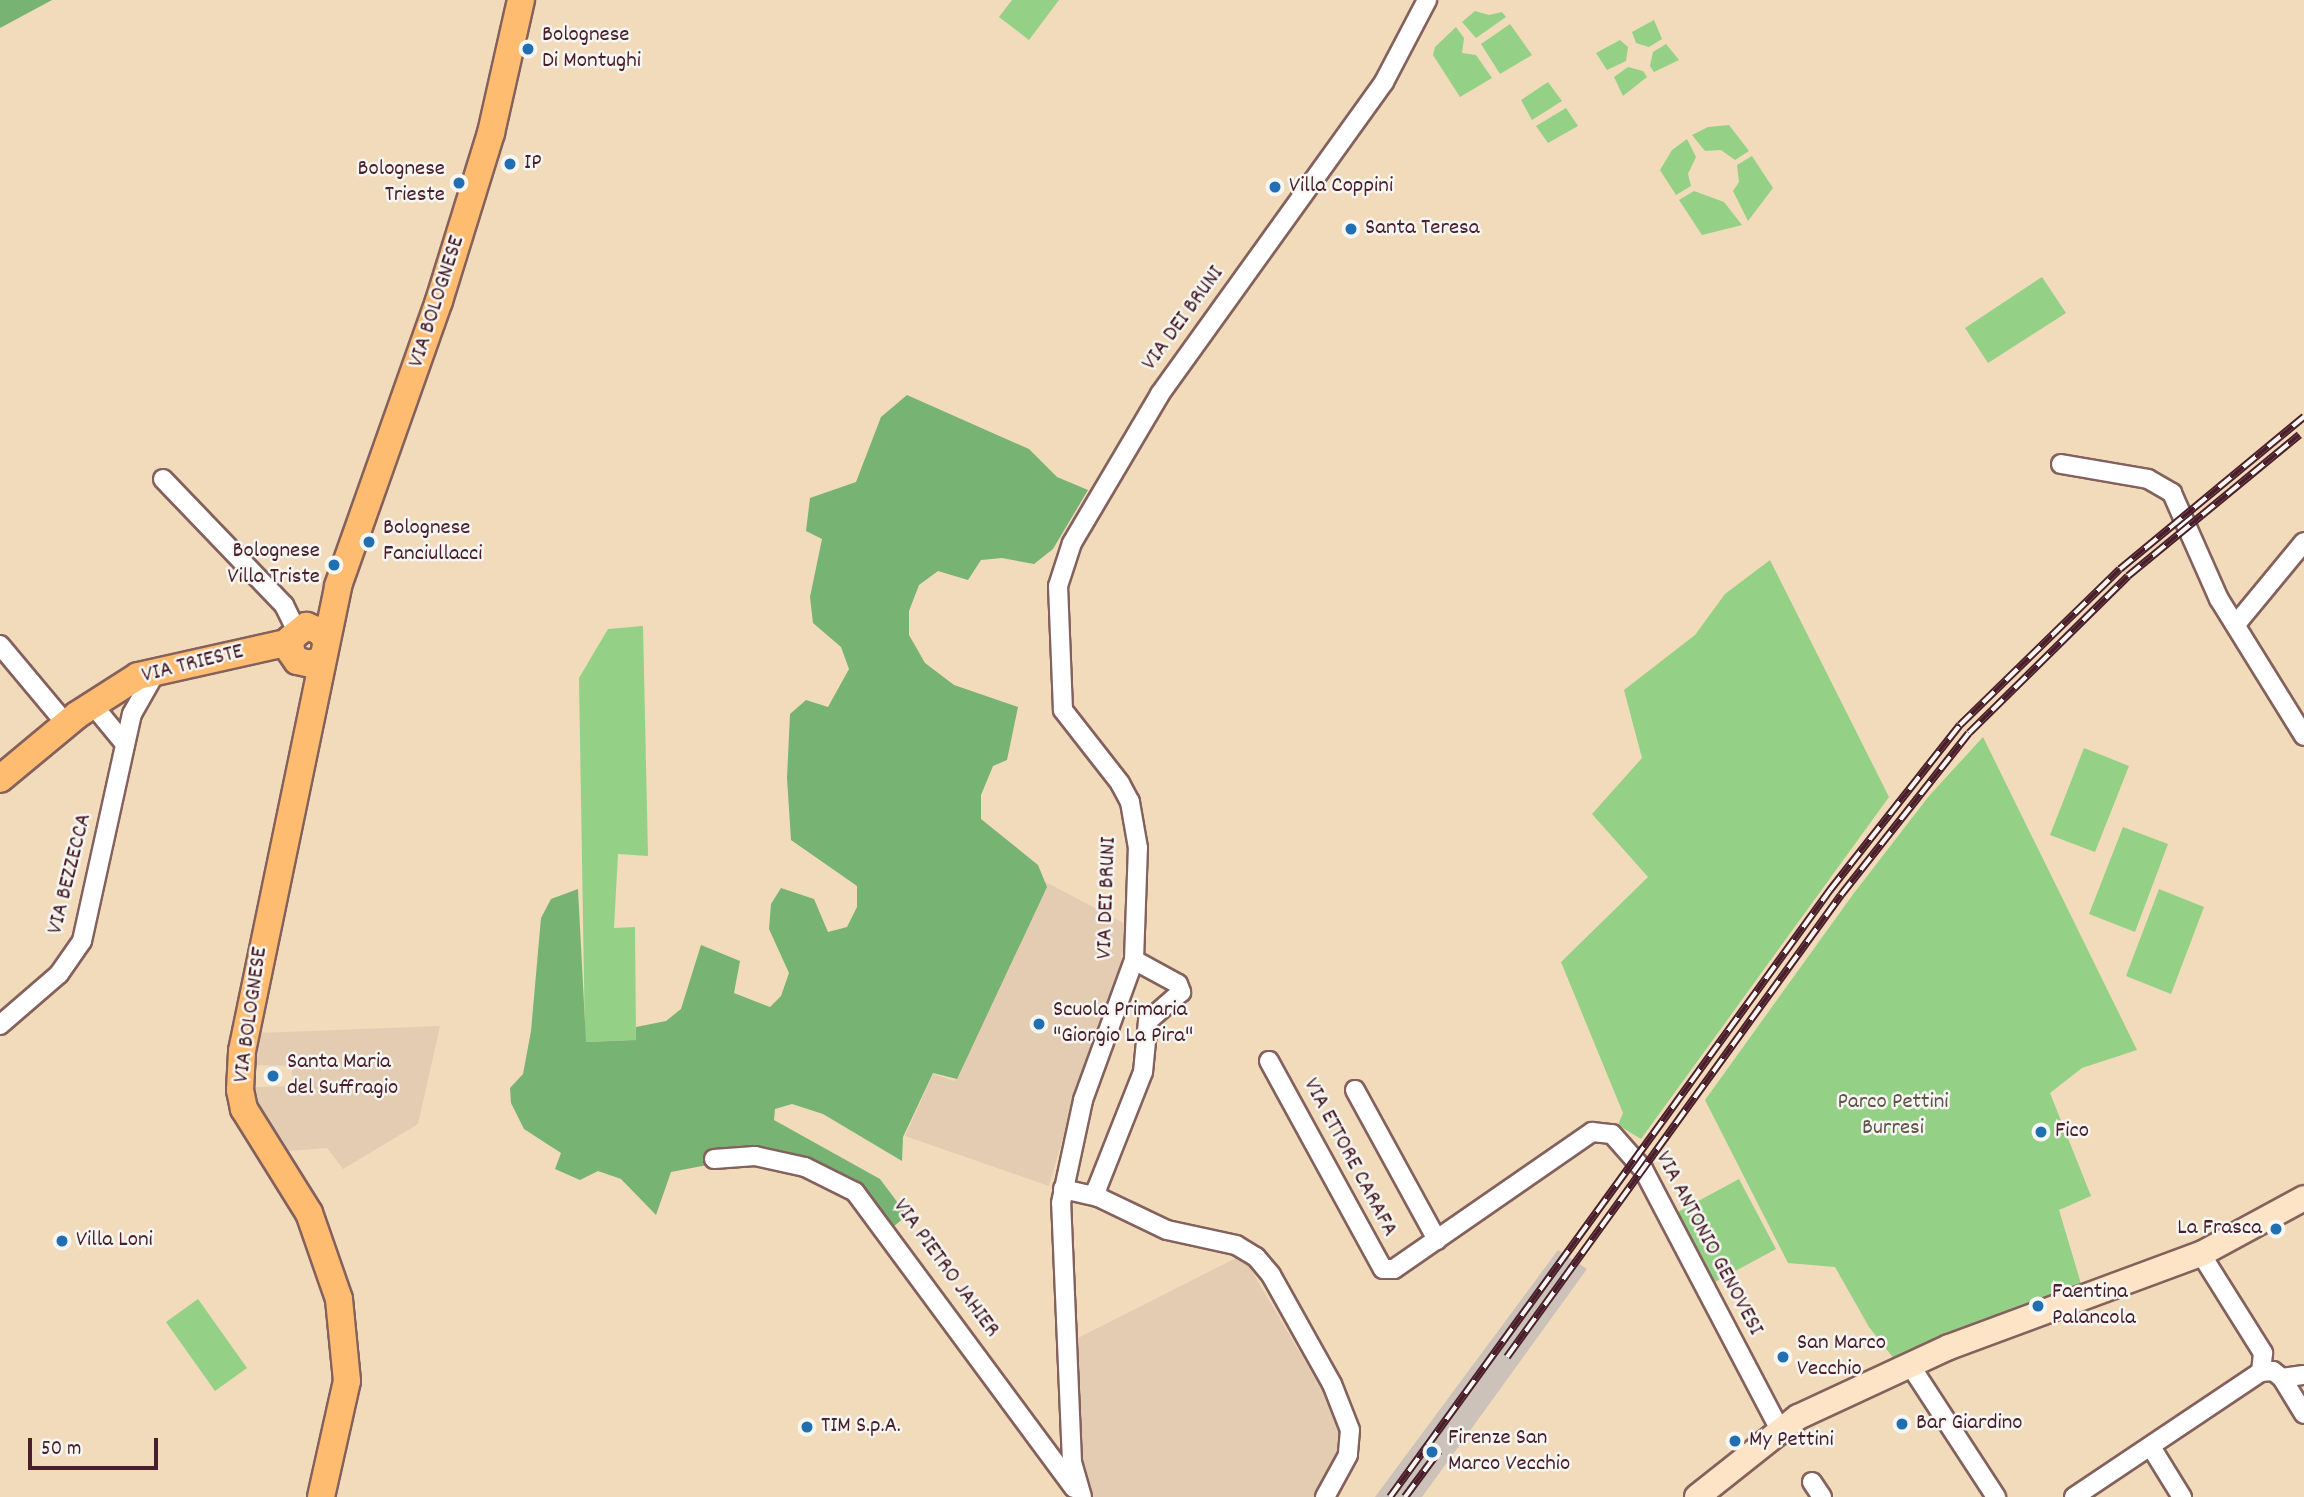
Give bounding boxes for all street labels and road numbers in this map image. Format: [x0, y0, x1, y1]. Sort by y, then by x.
street label: VIA BOLOGNESE [404, 233, 472, 371]
street label: VIA DEI BRUNI [1137, 261, 1231, 377]
street label: VIA TRIESTE [139, 639, 247, 691]
street label: VIA BEZZECCA [43, 811, 99, 937]
street label: VIA DEI BRUNI [1092, 836, 1124, 960]
street label: VIA BOLOGNESE [229, 945, 275, 1085]
street label: VIA ETTORE CARAFA [1296, 1074, 1402, 1242]
street label: VIA ANTONIO GENOVESI [1648, 1147, 1768, 1341]
street label: VIA PIETRO JAHIER [886, 1194, 1004, 1344]

